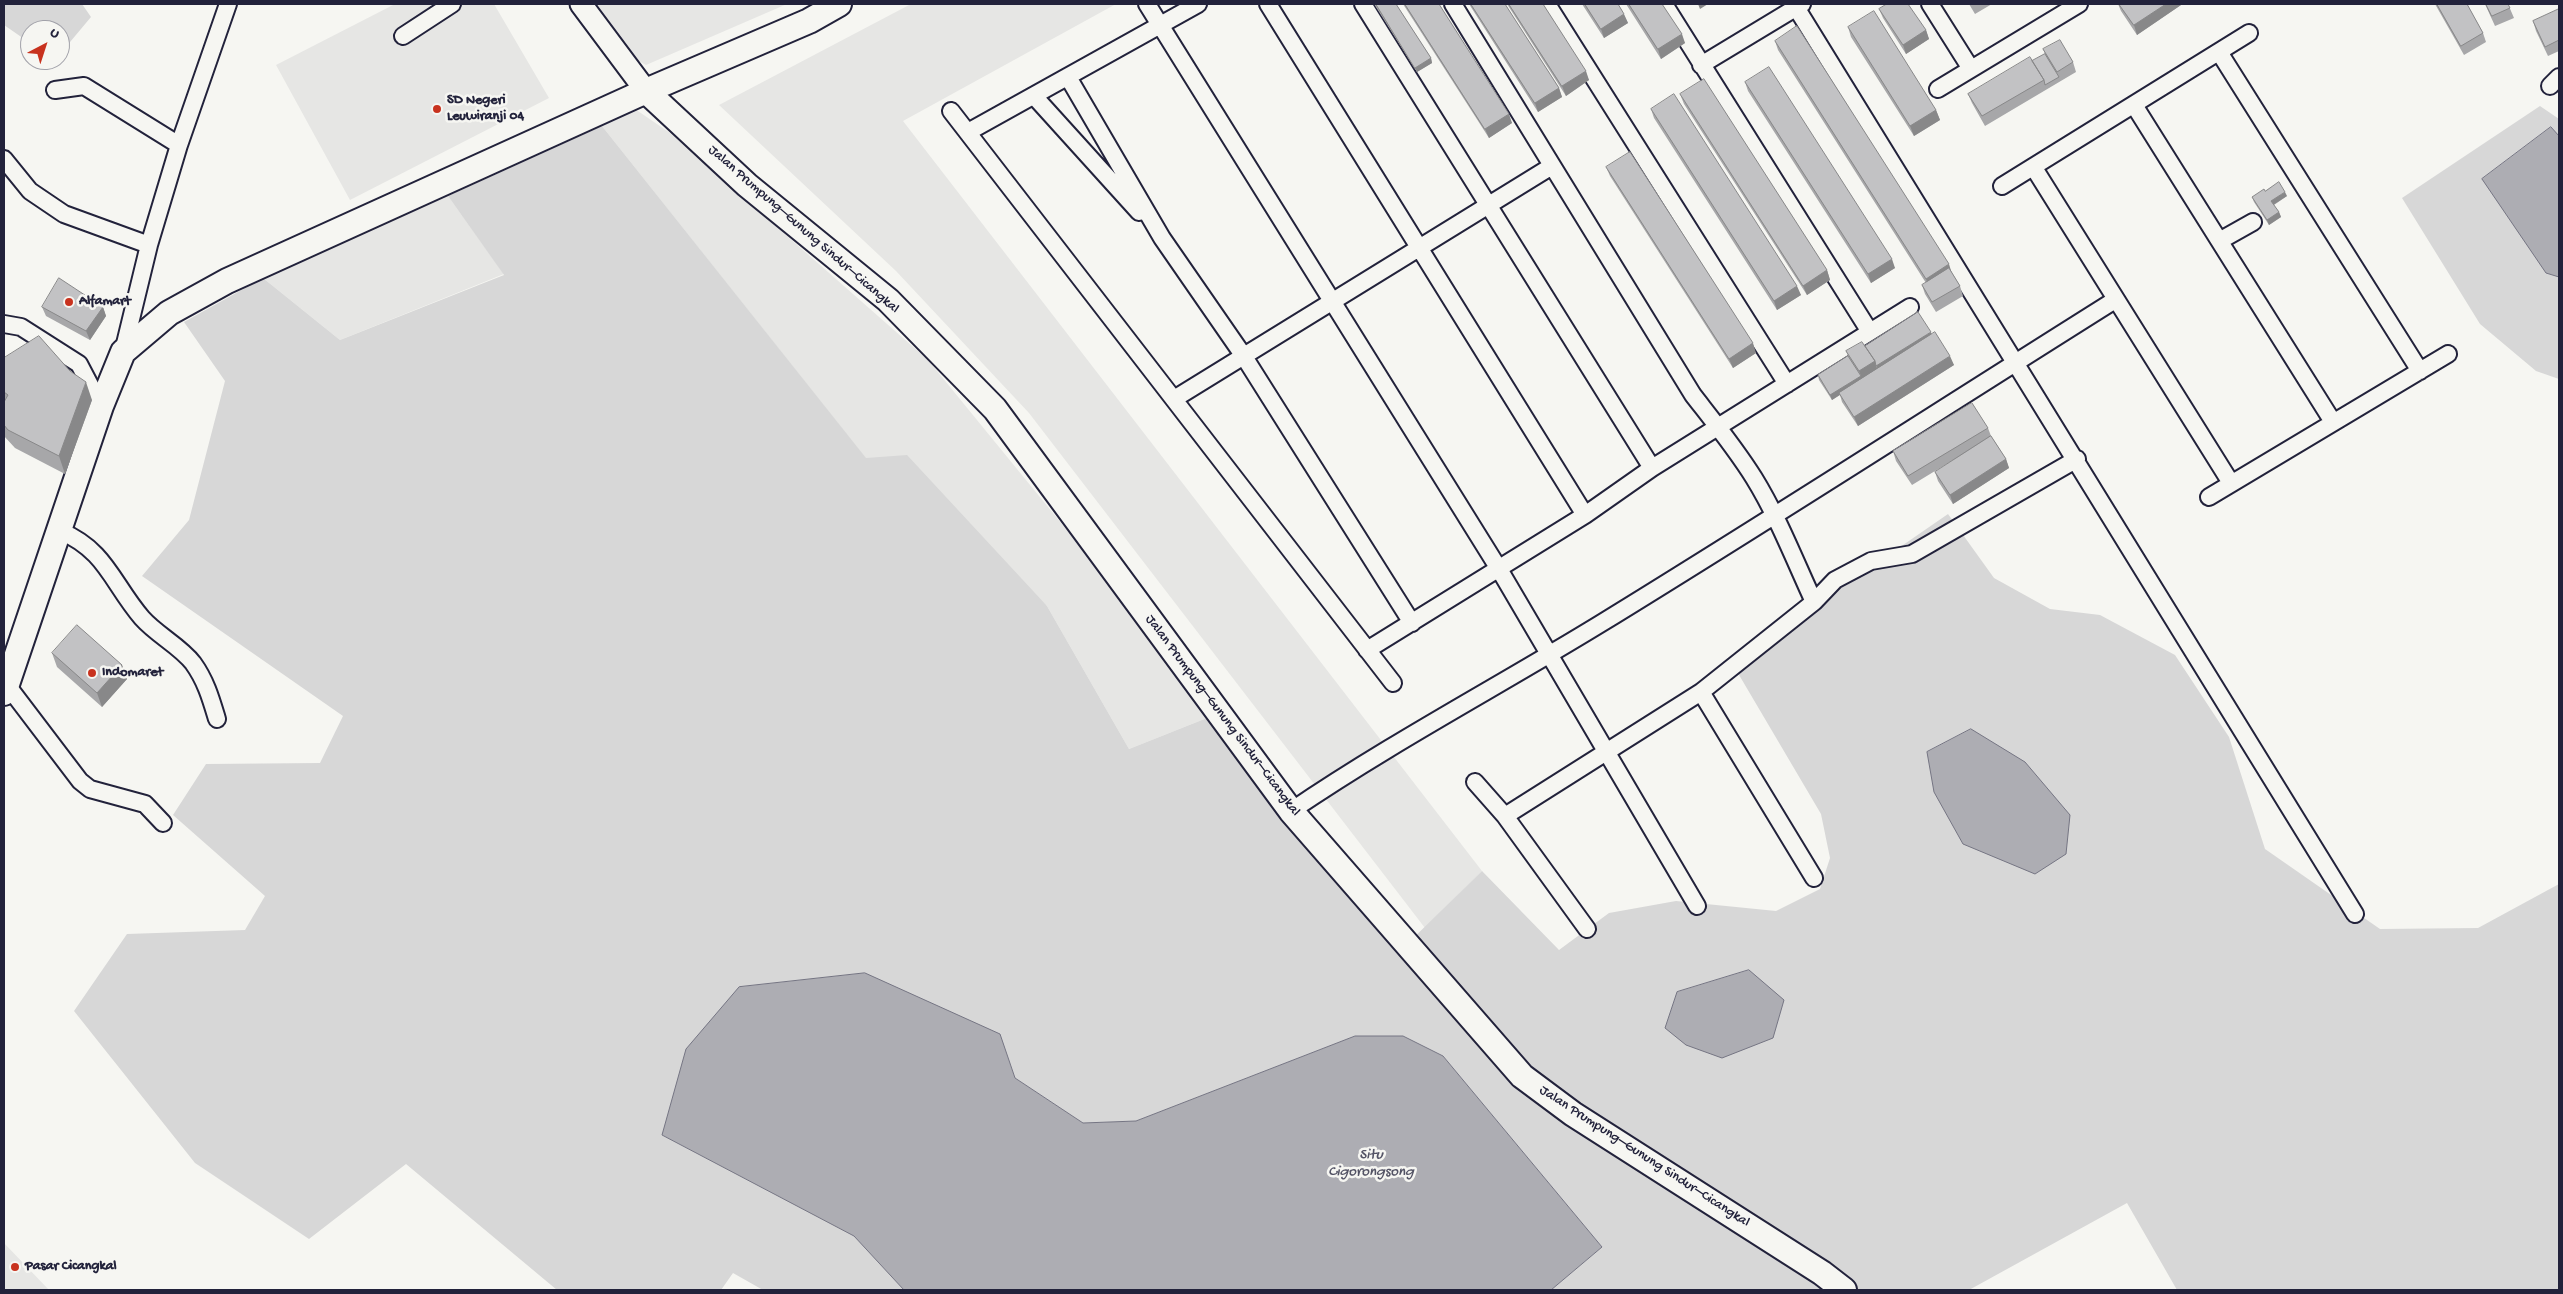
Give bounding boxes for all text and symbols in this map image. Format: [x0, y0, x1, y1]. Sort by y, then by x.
north arrow [20, 20, 70, 70]
text: U [46, 25, 63, 43]
place label: SD Negeri Leuwiranji 04 [447, 93, 524, 125]
marker: SD Negeri Leuwiranji 04 [431, 103, 443, 115]
street label: Jalan Prumpung–Gunung Sindur–Cicangkal [704, 142, 902, 318]
place label: Alfamart [79, 294, 131, 310]
marker: Alfamart [63, 296, 75, 308]
street label: Jalan Prumpung–Gunung Sindur–Cicangkal [1141, 612, 1303, 820]
place label: Indomaret [102, 665, 163, 681]
marker: Indomaret [86, 667, 98, 679]
street label: Jalan Prumpung–Gunung Sindur–Cicangkal [1536, 1082, 1752, 1232]
water label: Situ Cigorongsong [1328, 1147, 1414, 1182]
place label: Pasar Cicangkal [25, 1259, 117, 1275]
marker: Pasar Cicangkal [9, 1261, 21, 1273]

